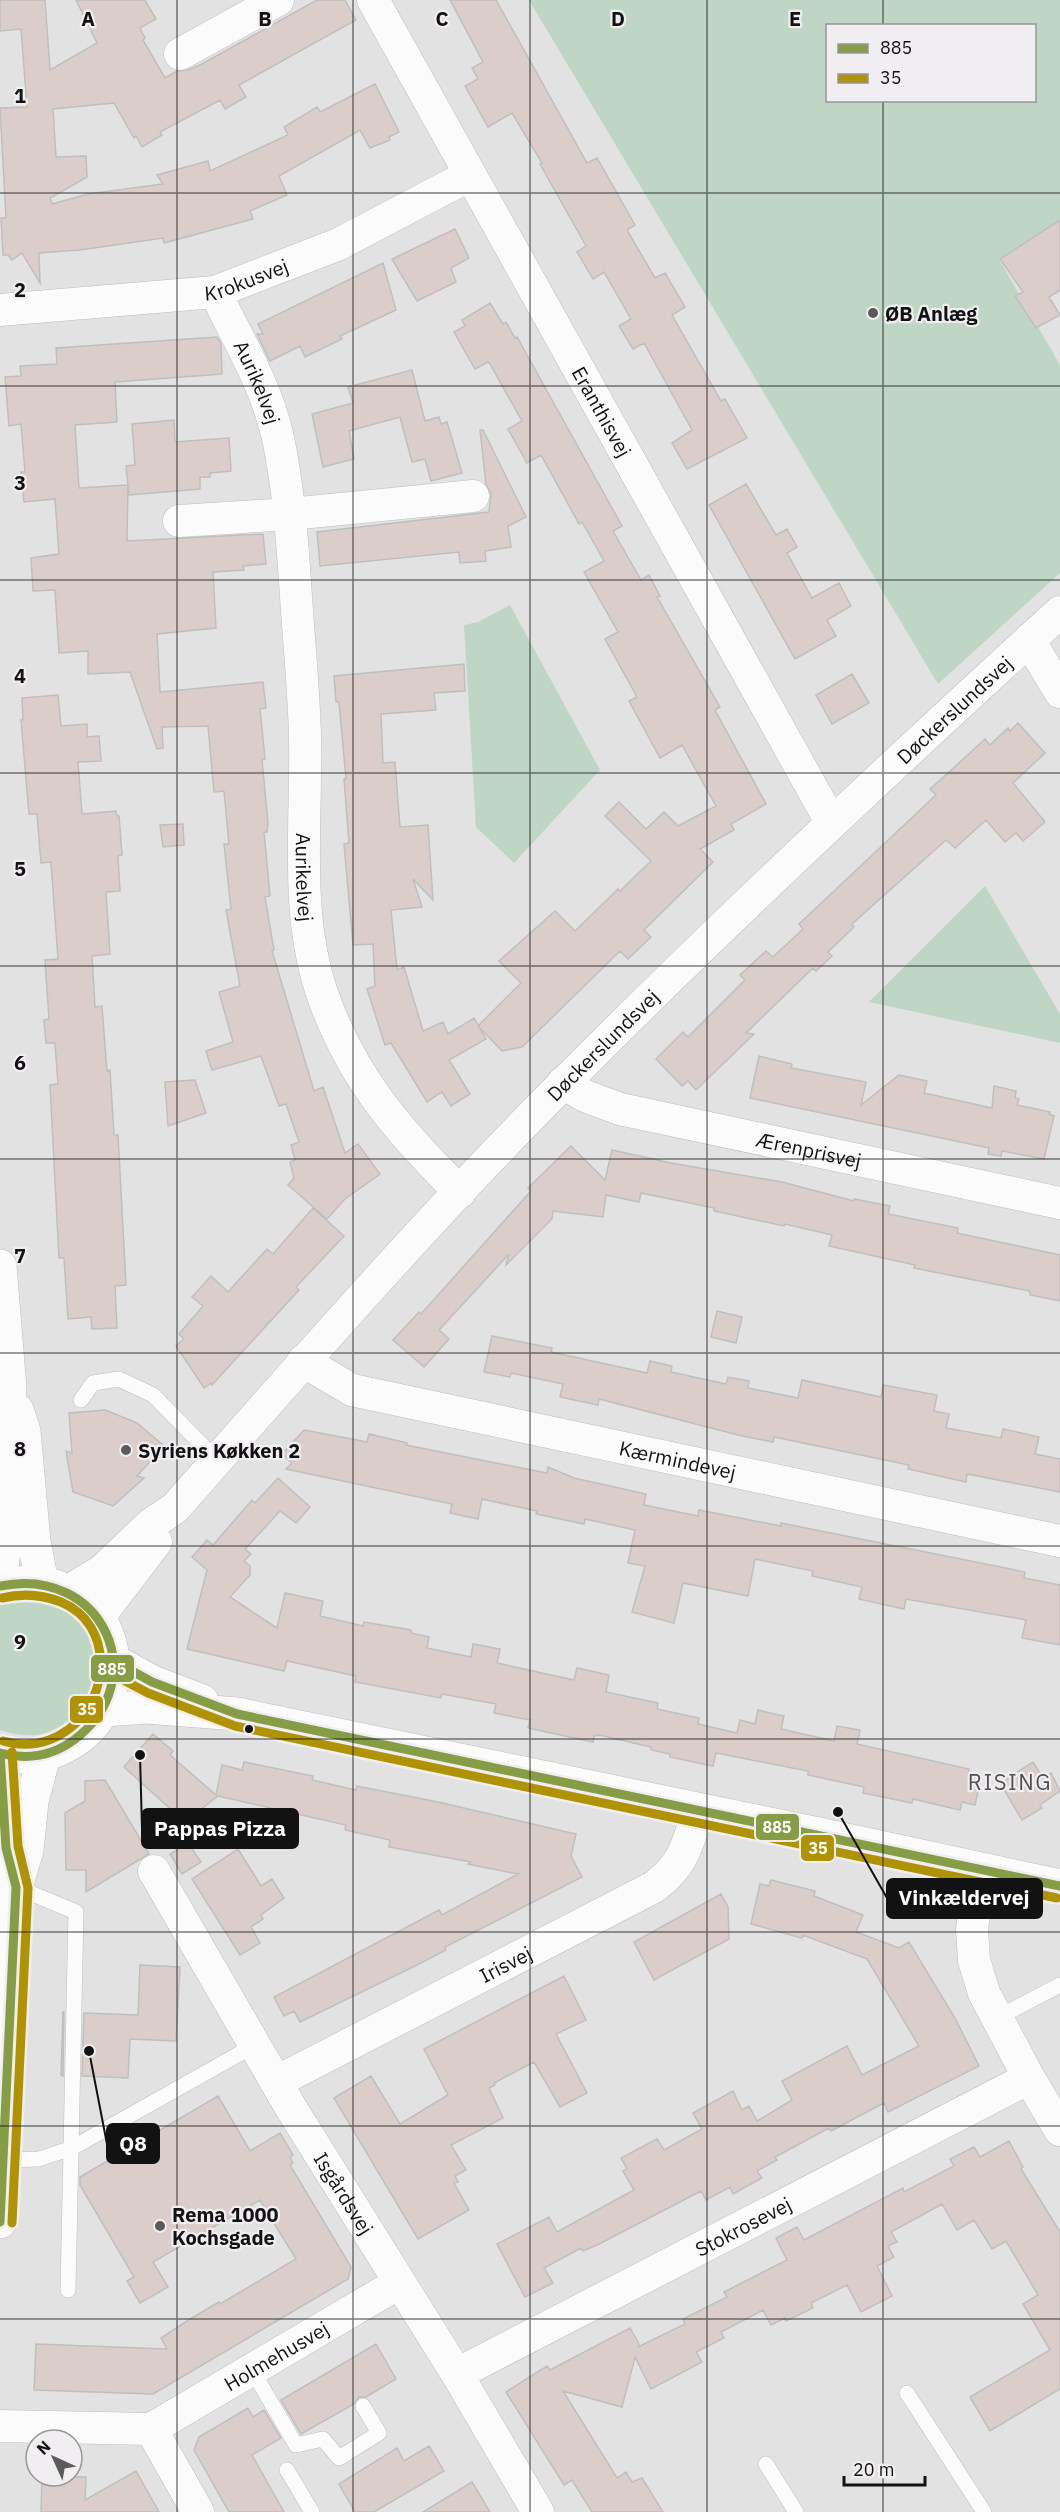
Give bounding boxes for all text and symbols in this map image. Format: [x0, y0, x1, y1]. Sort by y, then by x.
text: A [81, 5, 95, 32]
text: B [258, 5, 272, 32]
text: C [435, 5, 449, 32]
text: D [611, 5, 625, 32]
text: E [789, 5, 801, 32]
legend [826, 24, 1036, 102]
text: 885 [880, 36, 912, 59]
text: 35 [880, 66, 902, 89]
text: 1 [14, 82, 26, 109]
street label: Krokusvej [203, 252, 292, 306]
text: 2 [14, 276, 26, 303]
place label: ØB Anlæg [885, 300, 978, 327]
marker: ØB Anlæg [866, 306, 880, 320]
street label: Aurikelvej [228, 335, 287, 427]
street label: Eranthisvej [566, 361, 638, 462]
text: 3 [14, 469, 26, 496]
street label: Døckerslundsvej [890, 649, 1018, 769]
text: 4 [14, 662, 26, 689]
street label: Aurikelvej [290, 833, 320, 923]
text: 5 [14, 855, 26, 882]
street label: Døckerslundsvej [540, 983, 665, 1107]
text: 6 [14, 1049, 26, 1076]
street label: Ærenprisvej [754, 1125, 864, 1174]
text: 7 [14, 1242, 26, 1269]
street label: Kærmindevej [617, 1434, 739, 1485]
text: 8 [14, 1435, 26, 1462]
place label: Syriens Køkken 2 [138, 1437, 300, 1464]
marker: Syriens Køkken 2 [119, 1443, 133, 1457]
text: 9 [14, 1628, 26, 1655]
line badge: 885 [90, 1654, 135, 1683]
text: 885 [98, 1659, 127, 1679]
line badge: 35 [69, 1695, 104, 1724]
text: 35 [77, 1699, 97, 1719]
unlabelled marker [243, 1723, 255, 1735]
district label: RISING [968, 1767, 1052, 1796]
callout: Pappas Pizza [142, 1809, 298, 1848]
line badge: 885 [755, 1813, 800, 1841]
text: Pappas Pizza [154, 1814, 286, 1842]
text: 885 [763, 1817, 792, 1837]
line badge: 35 [800, 1834, 835, 1862]
text: 35 [808, 1838, 828, 1858]
callout: Vinkældervej [887, 1879, 1042, 1918]
text: Vinkældervej [899, 1883, 1029, 1911]
street label: Irisvej [474, 1939, 536, 1988]
callout: Q8 [107, 2124, 159, 2163]
text: Q8 [119, 2129, 147, 2157]
street label: Isgårdsvej [308, 2147, 380, 2240]
street label: Stokrosevej [690, 2190, 796, 2262]
place label: Rema 1000 Kochsgade [172, 2201, 278, 2251]
marker: Rema 1000 Kochsgade [153, 2219, 167, 2233]
street label: Holmehusvej [219, 2314, 333, 2397]
north arrow [24, 2428, 84, 2488]
text: N [32, 2436, 55, 2459]
scale bar [844, 2449, 925, 2487]
text: 20 m [853, 2458, 895, 2481]

